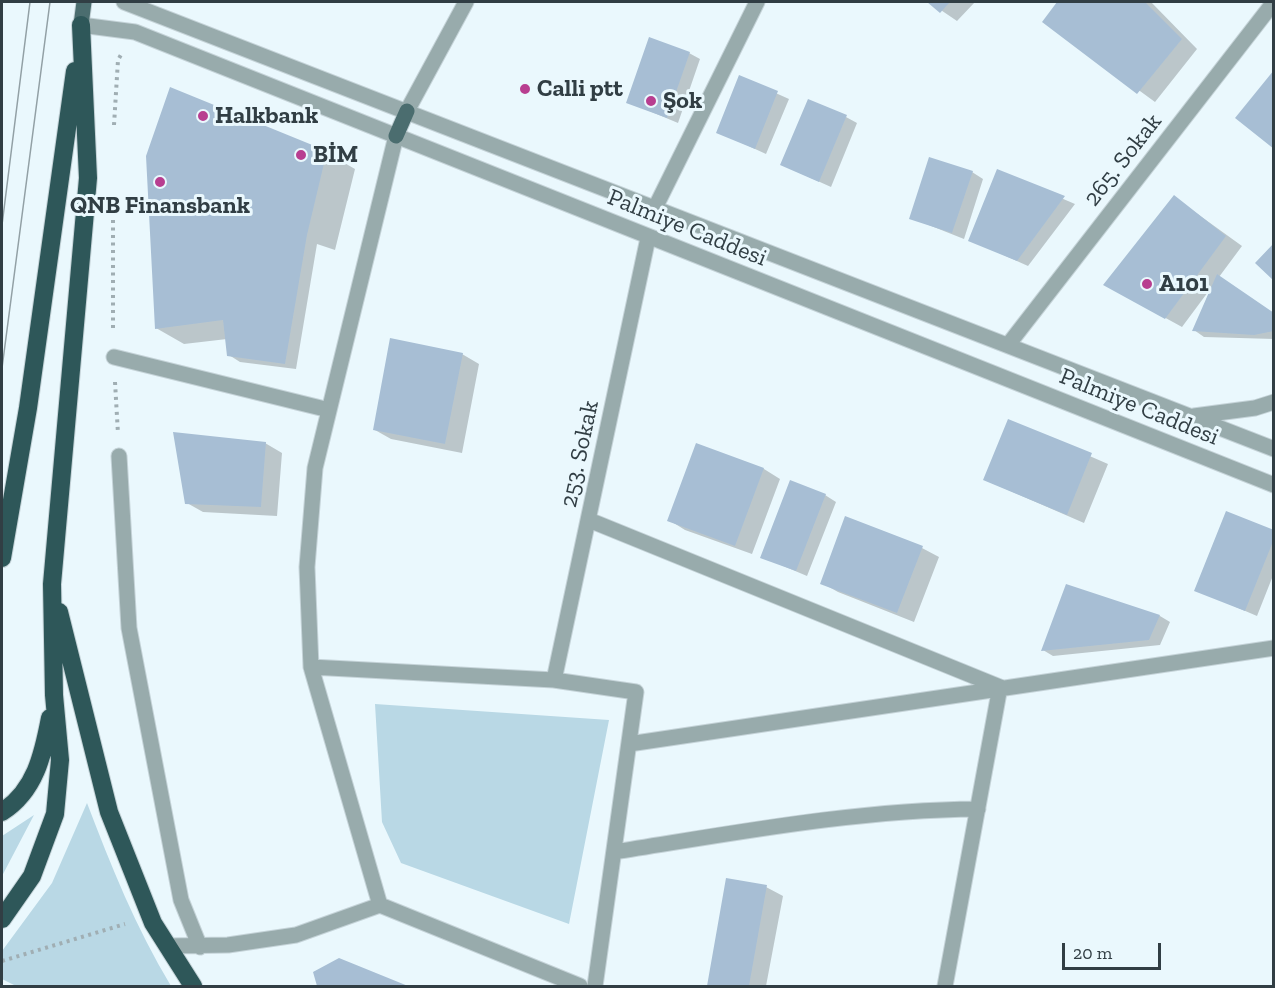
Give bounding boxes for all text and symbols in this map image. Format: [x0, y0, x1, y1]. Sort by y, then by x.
place label: Calli ptt [537, 75, 623, 103]
marker: Calli ptt [518, 82, 532, 96]
place label: Şok [663, 87, 702, 115]
marker: Şok [644, 94, 658, 108]
place label: Halkbank [215, 102, 318, 130]
street label: 265. Sokak [1078, 108, 1168, 212]
marker: Halkbank [196, 109, 210, 123]
place label: BİM [313, 141, 358, 169]
marker: BİM [294, 148, 308, 162]
marker: QNB Finansbank [153, 175, 167, 189]
street label: Palmiye Caddesi [603, 183, 771, 273]
place label: QNB Finansbank [70, 192, 250, 220]
place label: A101 [1159, 270, 1209, 298]
marker: A101 [1140, 277, 1154, 291]
street label: Palmiye Caddesi [1055, 362, 1223, 452]
street label: 253. Sokak [555, 398, 605, 510]
scale bar [1065, 931, 1164, 969]
text: 20 m [1073, 942, 1112, 964]

